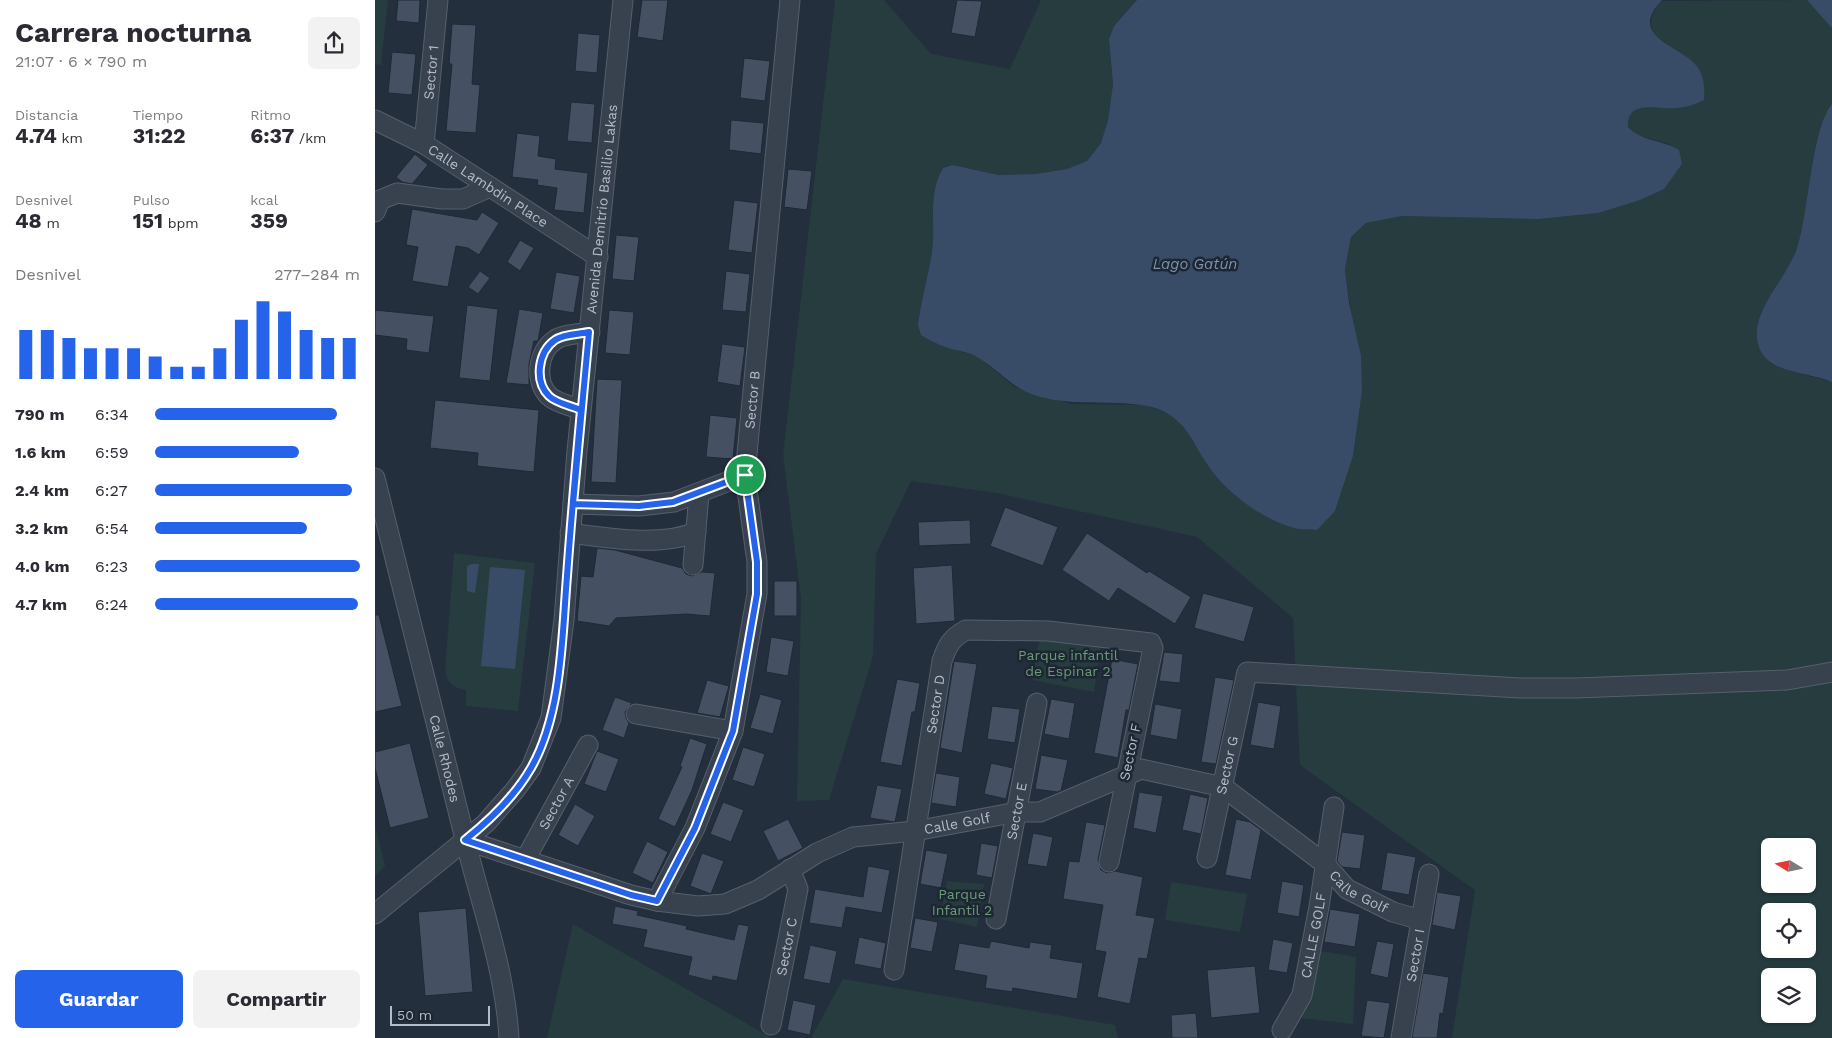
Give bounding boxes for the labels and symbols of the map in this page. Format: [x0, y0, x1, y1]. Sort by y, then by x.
street label: Sector 1 [420, 44, 442, 100]
street label: Avenida Demitrio Basilio Lakas [583, 104, 620, 315]
street label: Calle Lambdin Place [425, 141, 551, 230]
water label: Lago Gatún [1153, 255, 1237, 273]
street label: Sector B [741, 370, 763, 430]
pin [724, 454, 766, 496]
park label: Parque infantil de Espinar 2 [1018, 647, 1119, 679]
street label: Sector D [923, 674, 948, 735]
street label: Calle Rhodes [426, 713, 464, 804]
street label: Sector F [1116, 722, 1144, 782]
street label: Sector G [1213, 734, 1241, 796]
street label: Sector A [535, 774, 577, 832]
street label: Sector E [1003, 781, 1030, 841]
street label: Calle Golf [923, 809, 992, 837]
north arrow [1761, 838, 1816, 892]
street label: Calle Golf [1326, 867, 1391, 916]
park label: Parque Infantil 2 [932, 886, 992, 918]
street label: CALLE GOLF [1297, 891, 1329, 980]
street label: Sector C [773, 916, 800, 977]
street label: Sector I [1403, 927, 1428, 983]
scale bar [390, 1003, 490, 1026]

